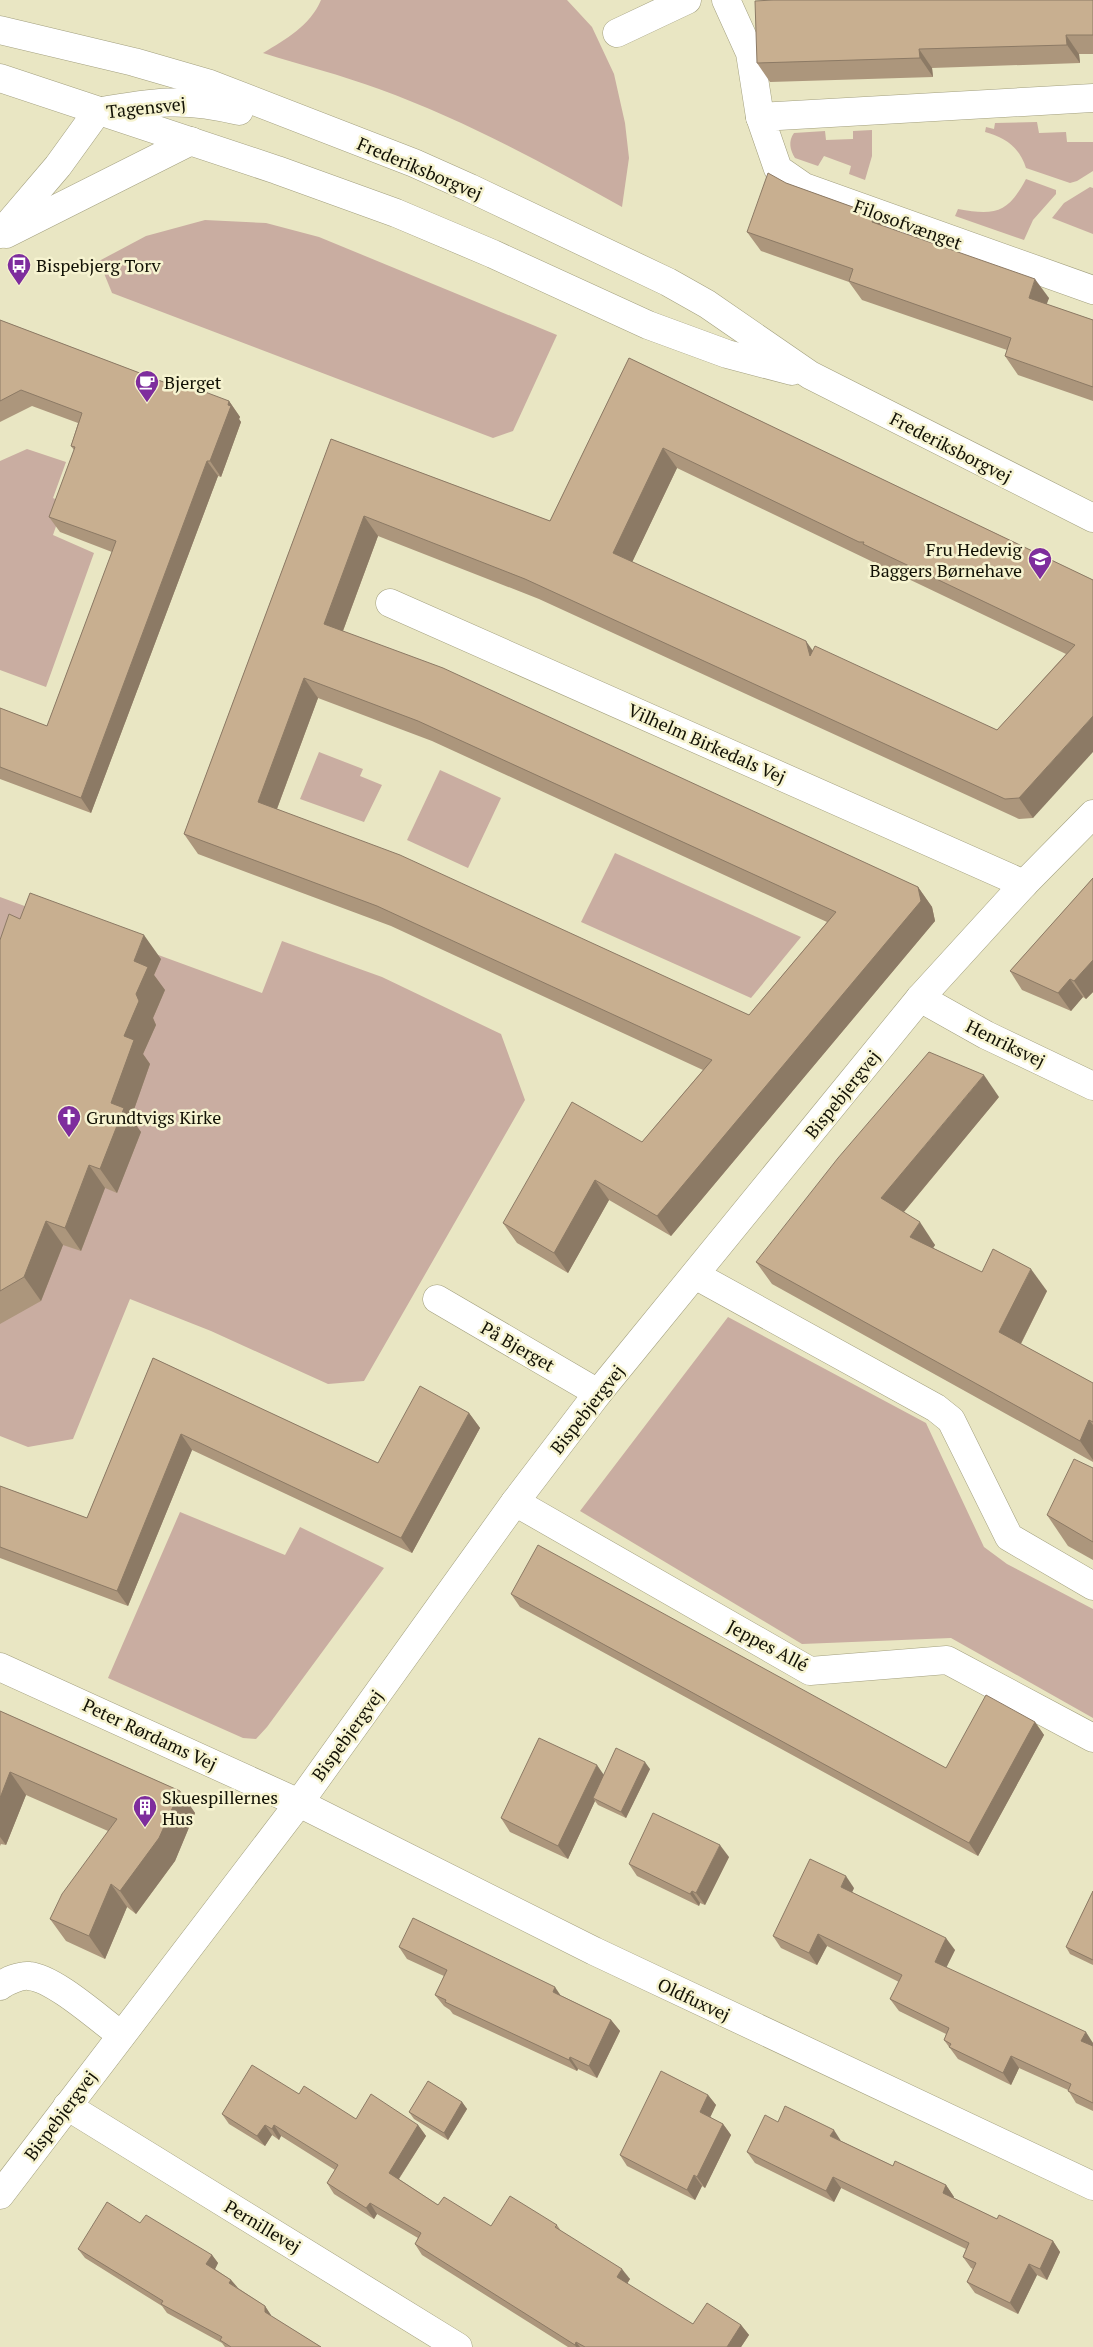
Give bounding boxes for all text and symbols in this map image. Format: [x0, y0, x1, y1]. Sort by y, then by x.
street label: Tagensvej [105, 91, 187, 123]
street label: Frederiksborgvej [354, 131, 486, 205]
street label: Filosofvænget [851, 193, 966, 255]
bus stop icon: Bispebjerg Torv [6, 252, 32, 286]
place label: Bispebjerg Torv [36, 253, 162, 277]
cafe icon: Bjerget [134, 369, 160, 403]
place label: Bjerget [164, 370, 222, 394]
street label: Frederiksborgvej [886, 406, 1016, 488]
place label: Fru Hedevig Baggers Børnehave [870, 537, 1023, 582]
school or university icon: Fru Hedevig Baggers Børnehave [1027, 546, 1053, 580]
street label: Vilhelm Birkedals Vej [624, 697, 790, 789]
street label: Henriksvej [962, 1014, 1050, 1072]
street label: Bispebjergvej [799, 1045, 885, 1143]
church icon: Grundtvigs Kirke [56, 1104, 82, 1138]
place label: Grundtvigs Kirke [86, 1105, 221, 1129]
street label: På Bjerget [477, 1315, 560, 1377]
street label: Bispebjergvej [545, 1359, 629, 1459]
street label: Jeppes Allé [723, 1614, 813, 1676]
street label: Bispebjergvej [306, 1685, 388, 1785]
street label: Peter Rørdams Vej [79, 1692, 221, 1776]
place label: Skuespillernes Hus [162, 1785, 278, 1830]
building icon: Skuespillernes Hus [132, 1794, 158, 1828]
street label: Oldfuxvej [654, 1972, 734, 2026]
street label: Bispebjergvej [18, 2065, 102, 2165]
street label: Pernillevej [220, 2194, 306, 2258]

